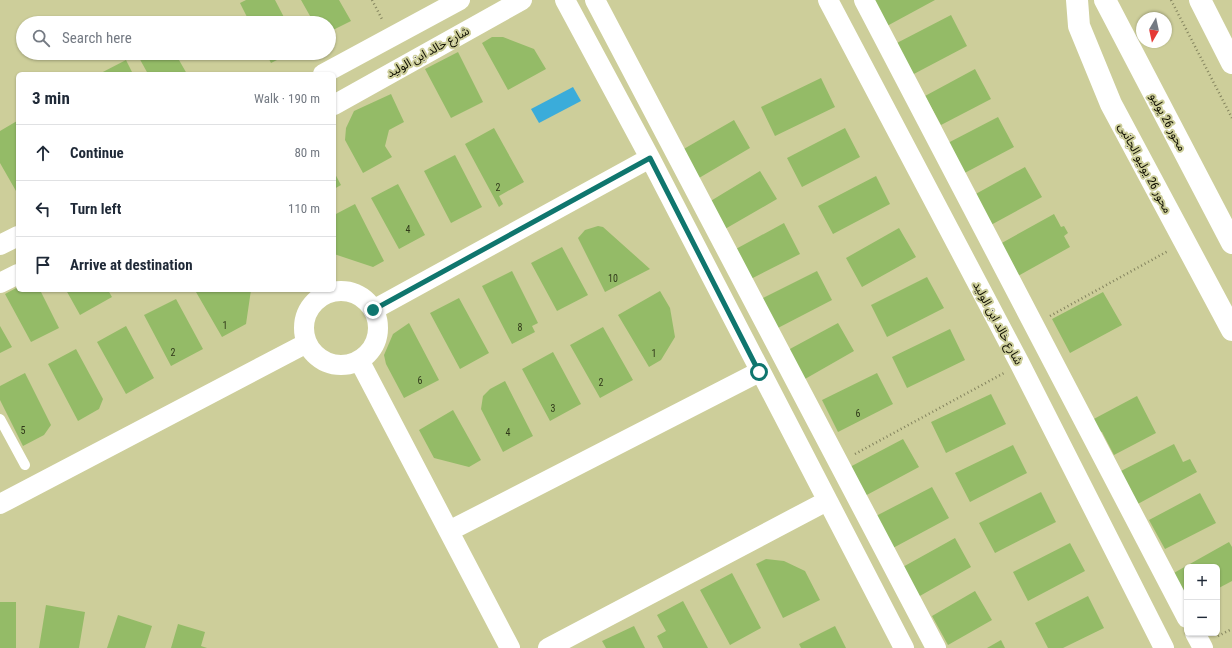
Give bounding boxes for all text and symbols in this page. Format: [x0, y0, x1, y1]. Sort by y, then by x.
north arrow [1136, 12, 1172, 48]
search box [16, 16, 336, 60]
street label: شارع خالد ابن الوليد [384, 24, 473, 82]
icon: search [30, 27, 52, 49]
text: Search here [62, 29, 132, 47]
text: 3 min [32, 88, 70, 108]
street label: محور 26 يوليو [1147, 90, 1189, 154]
text: Walk · 190 m [254, 91, 320, 106]
street label: محور 26 يوليو الجانبى [1115, 121, 1175, 215]
icon: ahead [32, 142, 54, 164]
text: Continue [70, 144, 124, 162]
text: 80 m [294, 145, 320, 160]
house number: 2 [496, 182, 501, 193]
icon: left [32, 198, 54, 220]
text: Turn left [70, 200, 121, 218]
text: 110 m [288, 201, 320, 216]
house number: 4 [406, 224, 411, 235]
icon: arrive [32, 254, 54, 276]
text: Arrive at destination [70, 256, 193, 274]
house number: 10 [608, 273, 618, 284]
street label: شارع خالد ابن الوليد [968, 279, 1026, 368]
route end [364, 301, 382, 319]
house number: 1 [223, 320, 227, 331]
house number: 8 [518, 322, 523, 333]
house number: 2 [171, 347, 176, 358]
house number: 1 [652, 348, 656, 359]
route start [750, 363, 768, 381]
house number: 6 [418, 375, 423, 386]
house number: 2 [599, 377, 604, 388]
house number: 3 [551, 403, 556, 414]
house number: 6 [856, 408, 861, 419]
house number: 5 [21, 425, 26, 436]
house number: 4 [506, 427, 511, 438]
map controls [1184, 564, 1220, 636]
button: + [1184, 564, 1220, 600]
button: − [1184, 600, 1220, 636]

